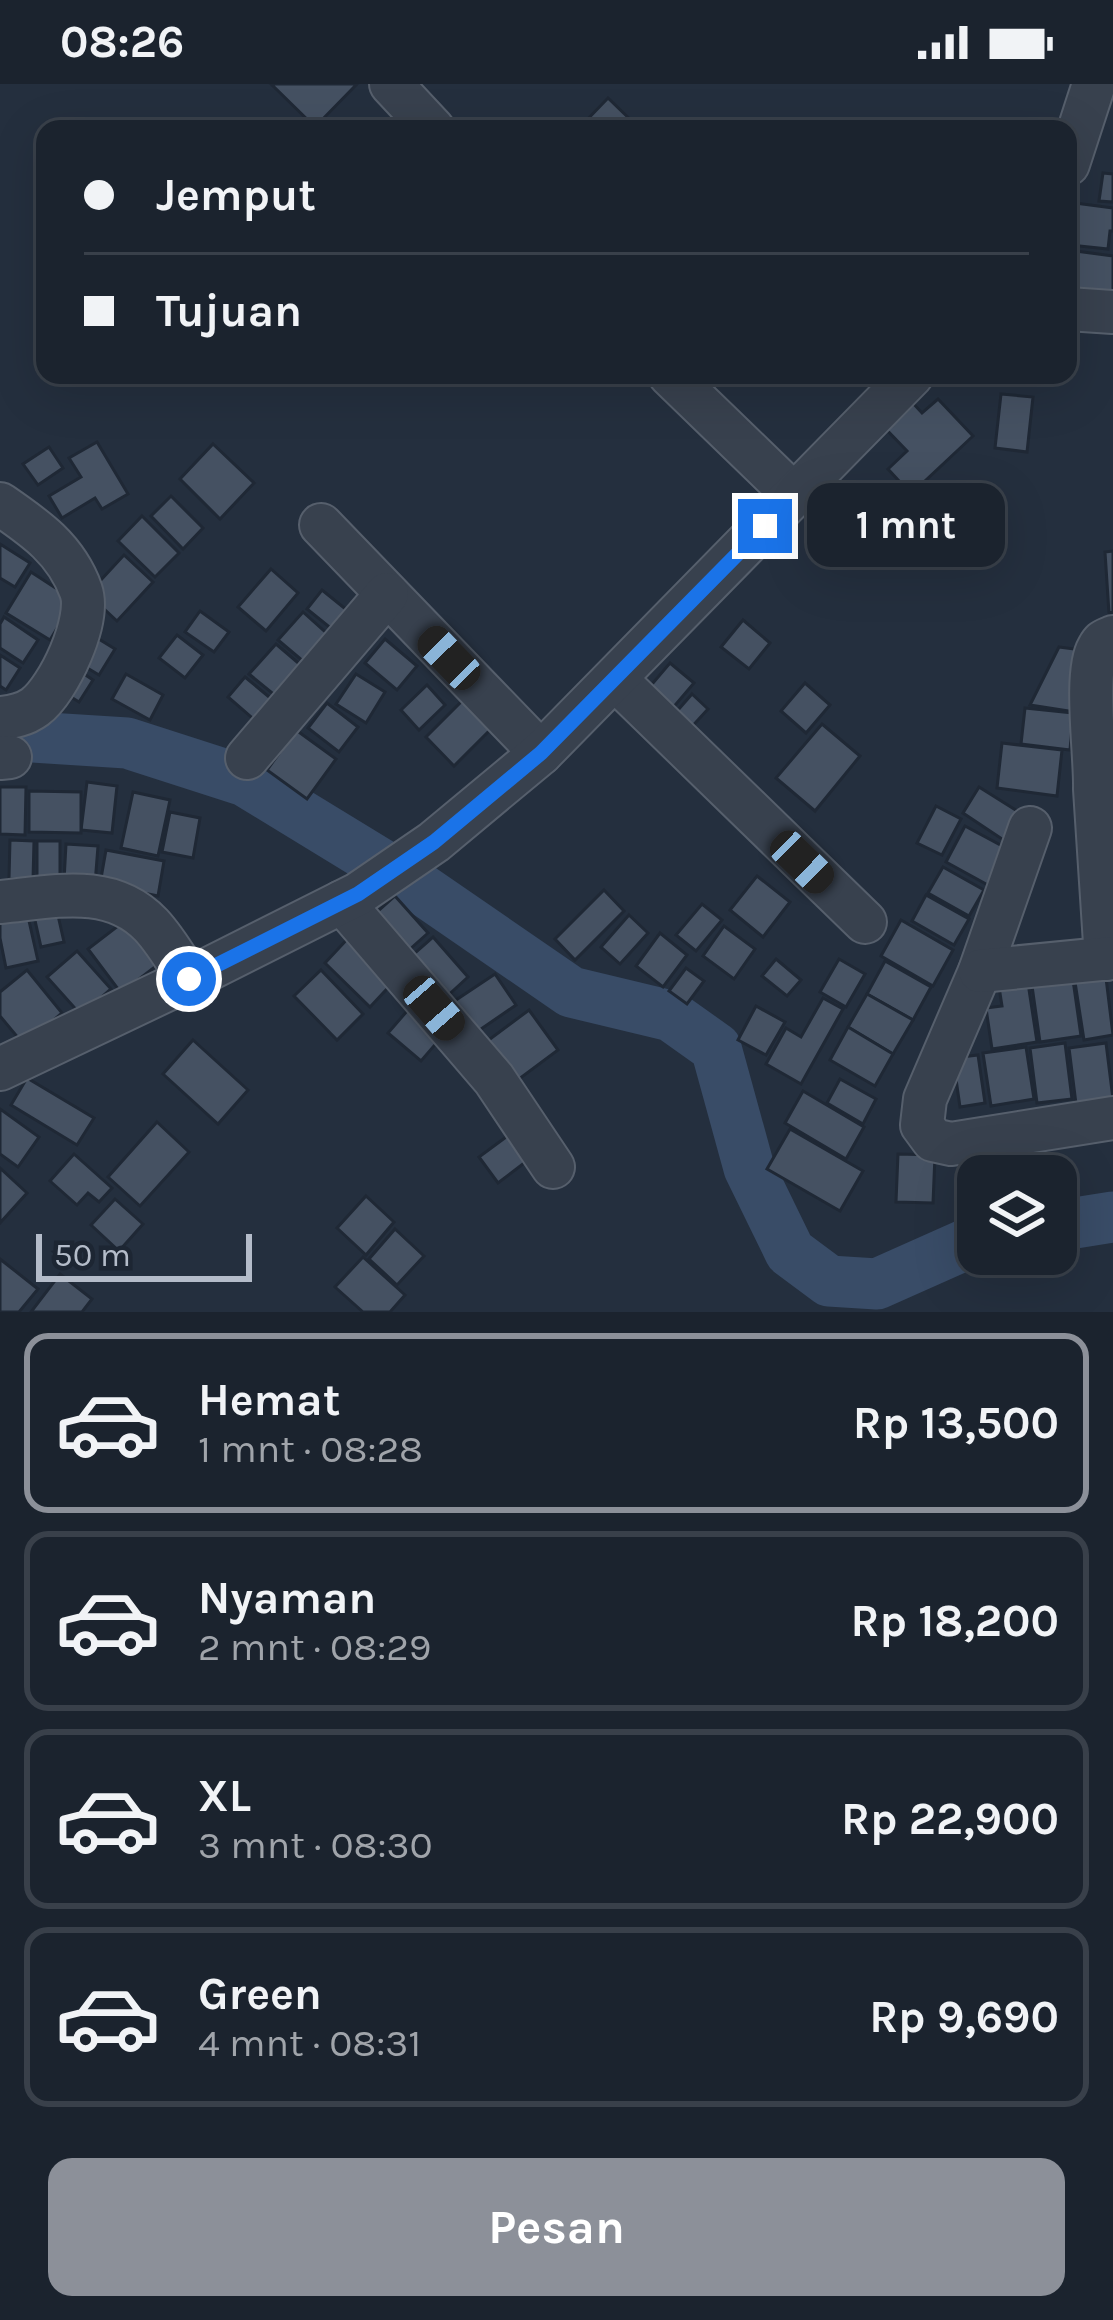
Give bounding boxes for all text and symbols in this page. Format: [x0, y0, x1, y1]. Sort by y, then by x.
text: 08:26 [60, 16, 184, 68]
text: Jemput [156, 169, 316, 221]
text: Tujuan [156, 285, 302, 337]
callout: 1 mnt [807, 484, 1005, 568]
route end [738, 499, 792, 553]
text: 1 mnt [856, 502, 956, 548]
car [411, 620, 487, 696]
car [764, 824, 840, 900]
route start [162, 952, 216, 1006]
car [397, 969, 471, 1047]
map controls [957, 1155, 1077, 1275]
button: layers [957, 1155, 1077, 1275]
scale bar [36, 1228, 252, 1281]
text: 50 m [54, 1236, 131, 1274]
icon: car [54, 1369, 162, 1477]
text: Hemat [198, 1374, 340, 1426]
text: Rp 13,500 [853, 1397, 1059, 1449]
text: 1 mnt · 08:28 [198, 1426, 423, 1472]
icon: car [54, 1567, 162, 1675]
text: Nyaman [198, 1572, 376, 1624]
text: Rp 18,200 [851, 1595, 1059, 1647]
text: 2 mnt · 08:29 [198, 1624, 431, 1670]
icon: car [54, 1765, 162, 1873]
text: XL [198, 1770, 251, 1822]
text: Rp 22,900 [841, 1793, 1059, 1845]
text: 3 mnt · 08:30 [198, 1822, 433, 1868]
icon: car [54, 1963, 162, 2071]
text: Green [198, 1968, 322, 2020]
text: Rp 9,690 [869, 1991, 1059, 2043]
text: 4 mnt · 08:31 [198, 2020, 421, 2066]
button: Pesan [48, 2158, 1065, 2296]

